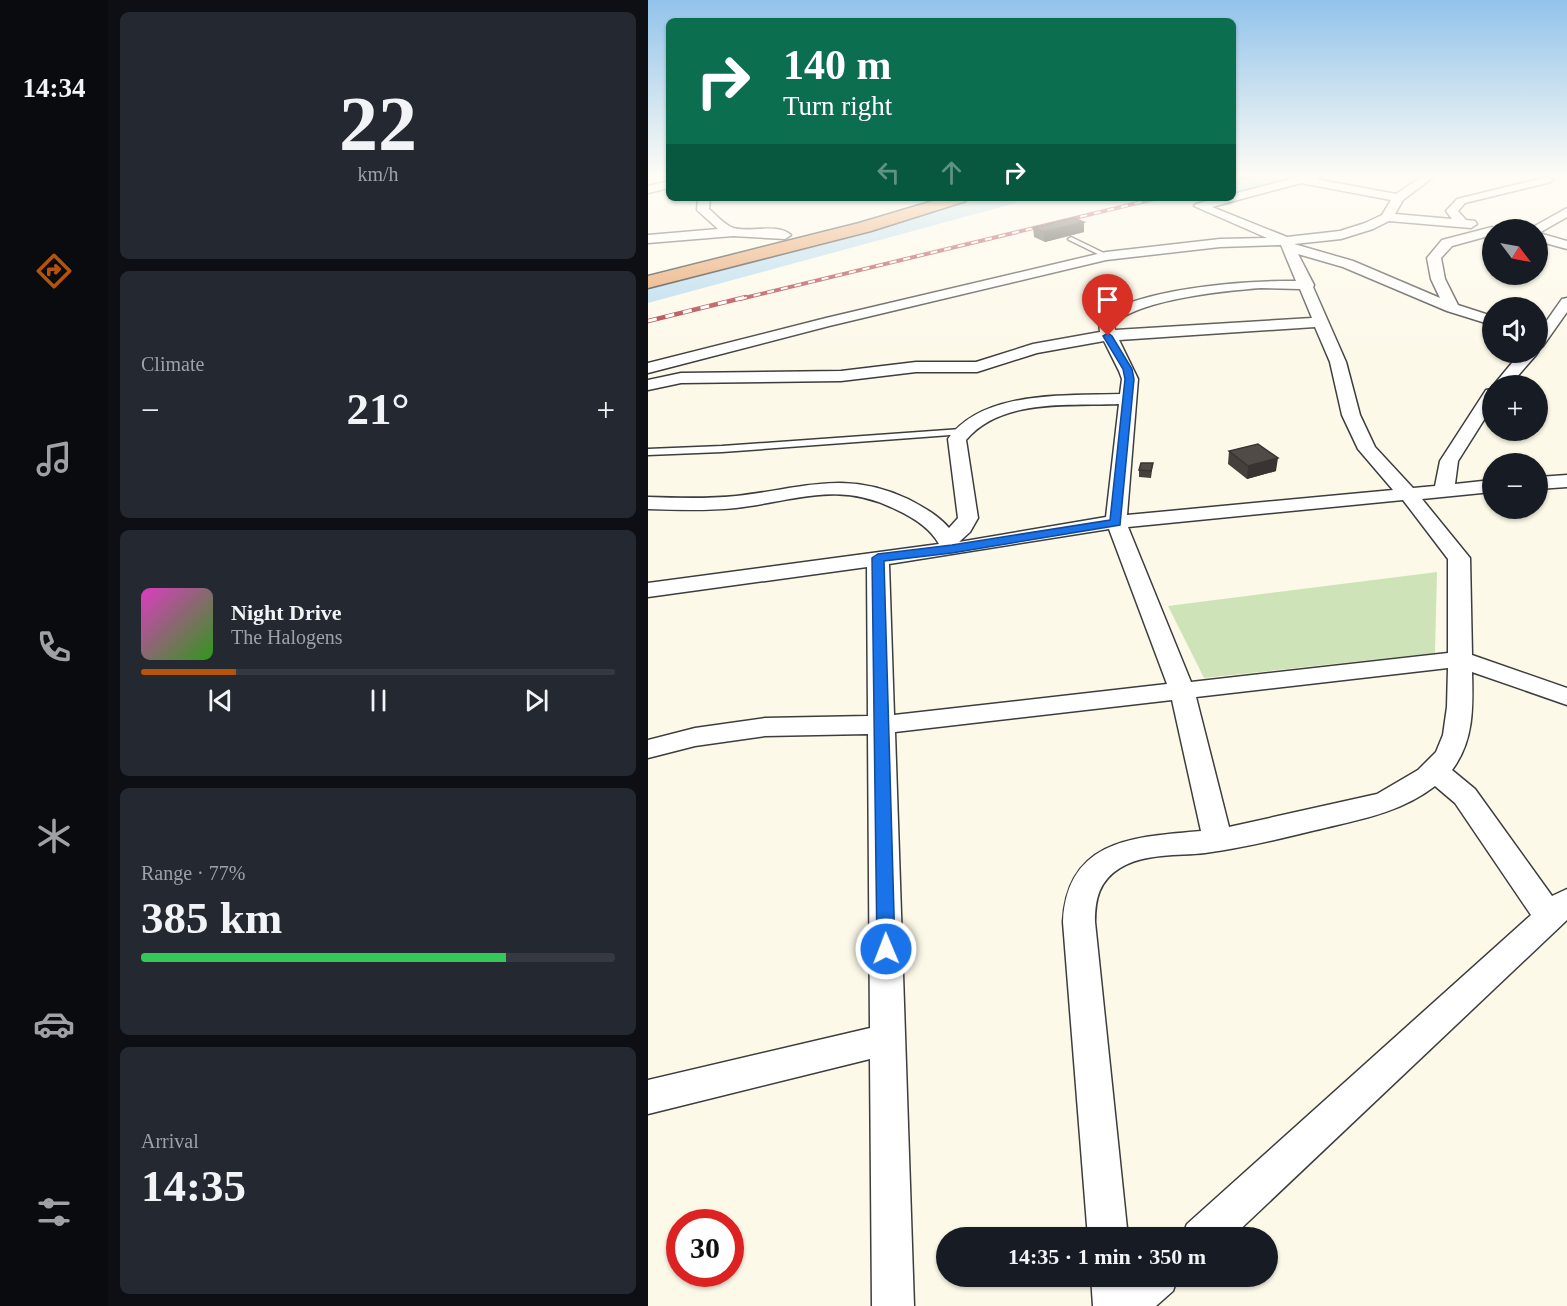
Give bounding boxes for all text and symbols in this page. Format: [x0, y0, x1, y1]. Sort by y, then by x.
icon: right [684, 42, 762, 120]
text: 140 m [783, 42, 892, 88]
text: 14:34 [23, 73, 86, 103]
text: 22 [339, 80, 417, 167]
text: Turn right [783, 91, 892, 121]
icon: left [872, 156, 905, 189]
icon: ahead [935, 156, 968, 189]
icon: right [998, 156, 1031, 189]
text: km/h [357, 163, 399, 185]
north arrow [1482, 219, 1548, 285]
map controls [1482, 219, 1548, 519]
icon: directions [33, 250, 75, 292]
pin [1082, 274, 1133, 336]
icon: arrive [1091, 283, 1124, 316]
button: sound [1482, 297, 1548, 363]
text: Climate [141, 353, 204, 375]
button: + [1482, 375, 1548, 441]
text: 21° [347, 384, 410, 434]
text: − [141, 392, 160, 428]
text: + [596, 392, 615, 428]
icon: music [33, 438, 75, 480]
button: − [1482, 453, 1548, 519]
text: Night Drive [231, 600, 342, 625]
icon: phone [33, 626, 75, 668]
text: The Halogens [231, 626, 343, 648]
icon: previous [204, 684, 237, 717]
icon: pause [362, 684, 395, 717]
icon: next [520, 684, 553, 717]
icon: climate [33, 815, 75, 857]
text: Range · 77% [141, 862, 245, 884]
text: 385 km [141, 893, 282, 943]
position arrow [854, 917, 918, 981]
icon: car [33, 1003, 75, 1045]
text: Arrival [141, 1130, 199, 1152]
text: 14:35 [141, 1161, 246, 1211]
icon: filters [33, 1191, 75, 1233]
speed limit sign: 30 [666, 1209, 744, 1287]
text: 14:35 · 1 min · 350 m [1008, 1244, 1206, 1269]

